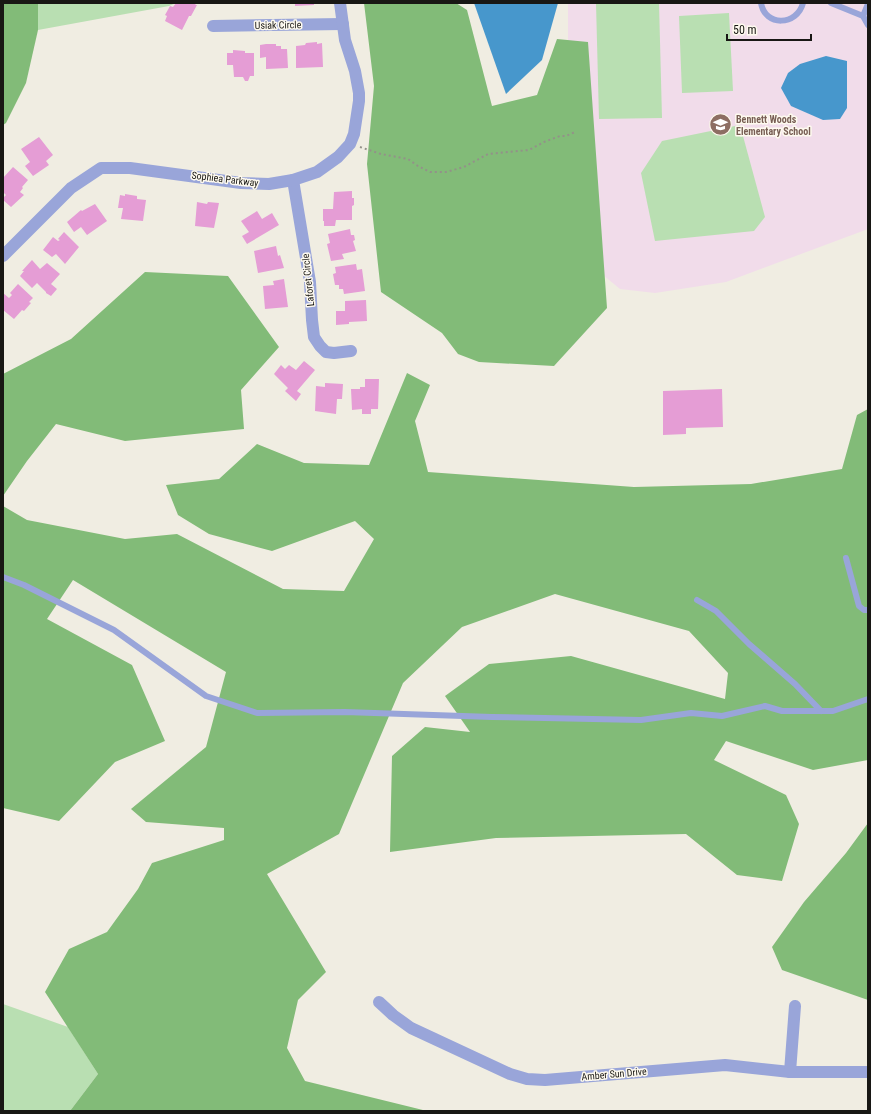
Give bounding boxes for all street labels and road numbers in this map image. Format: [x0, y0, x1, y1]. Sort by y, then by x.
street label: Usiak Circle [255, 19, 302, 31]
street label: Sophiea Parkway [191, 169, 259, 189]
street label: Laforet Circle [300, 253, 316, 307]
street label: Amber Sun Drive [581, 1066, 647, 1082]

